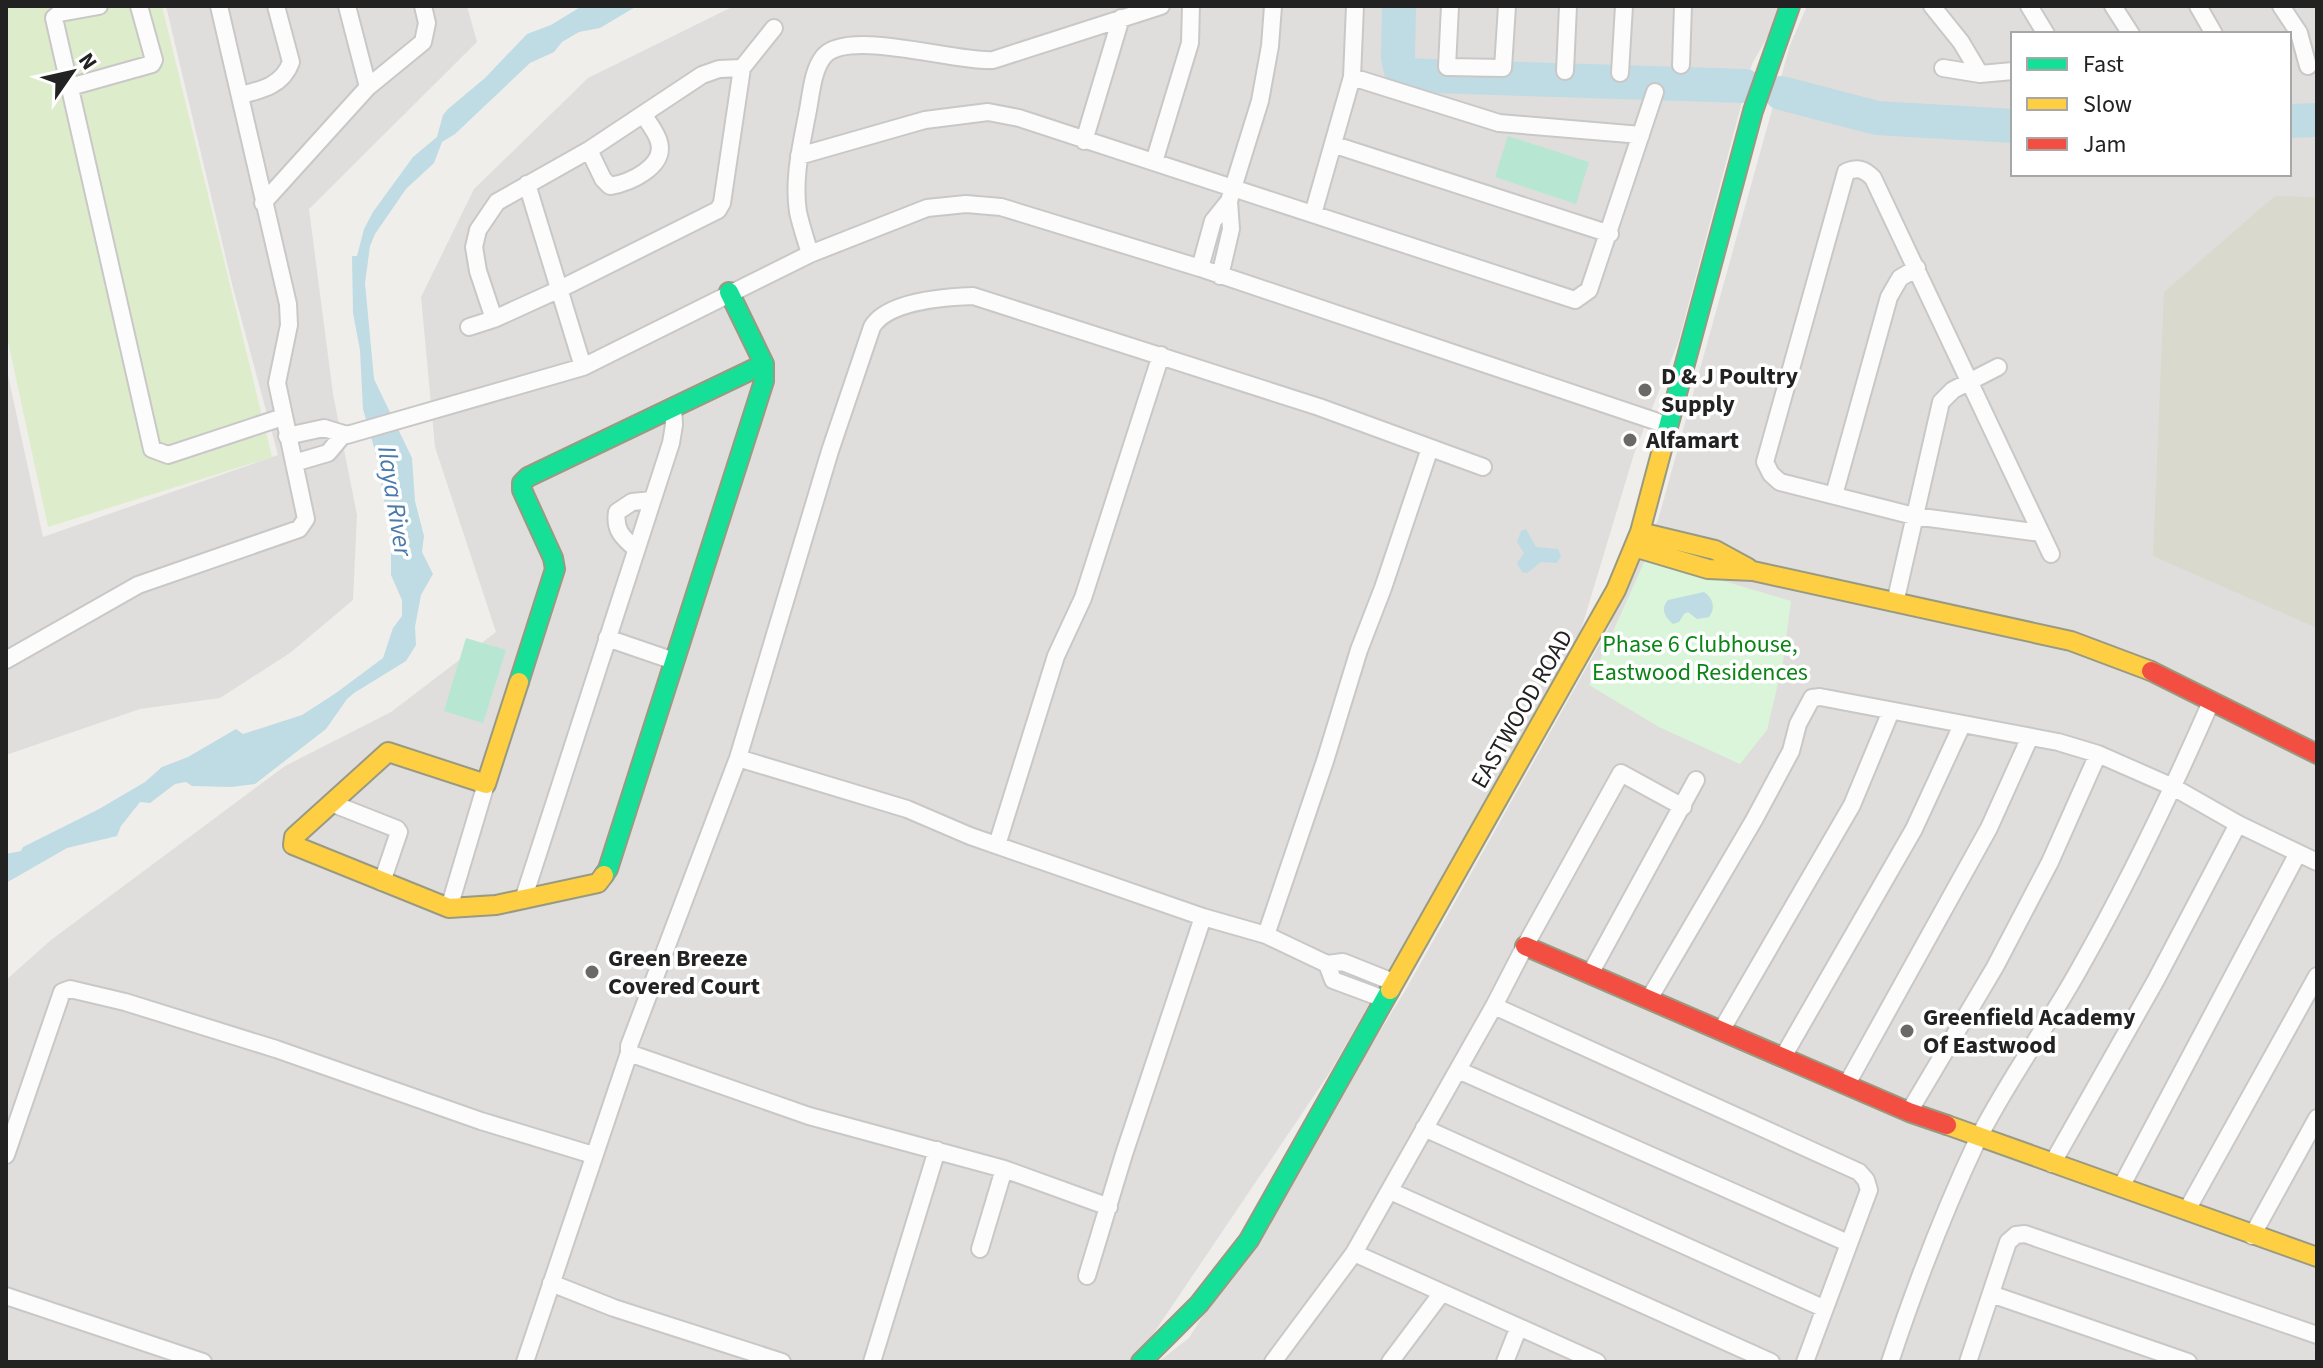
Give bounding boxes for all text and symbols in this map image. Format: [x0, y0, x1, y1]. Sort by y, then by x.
north arrow [32, 32, 112, 112]
legend [2011, 32, 2291, 176]
text: N [70, 46, 105, 76]
text: Fast [2083, 47, 2124, 82]
text: Slow [2083, 87, 2132, 122]
text: Jam [2083, 127, 2127, 162]
place label: D & J Poultry Supply [1661, 359, 1798, 422]
marker: D & J Poultry Supply [1636, 381, 1654, 399]
place label: Alfamart [1645, 423, 1739, 458]
marker: Alfamart [1621, 431, 1639, 449]
water label: Ilaya River [368, 443, 422, 560]
street label: EASTWOOD ROAD [1462, 623, 1582, 795]
park label: Phase 6 Clubhouse, Eastwood Residences [1592, 627, 1808, 690]
place label: Green Breeze Covered Court [608, 941, 760, 1004]
marker: Green Breeze Covered Court [583, 963, 601, 981]
place label: Greenfield Academy Of Eastwood [1923, 1000, 2136, 1063]
marker: Greenfield Academy Of Eastwood [1898, 1022, 1916, 1040]

